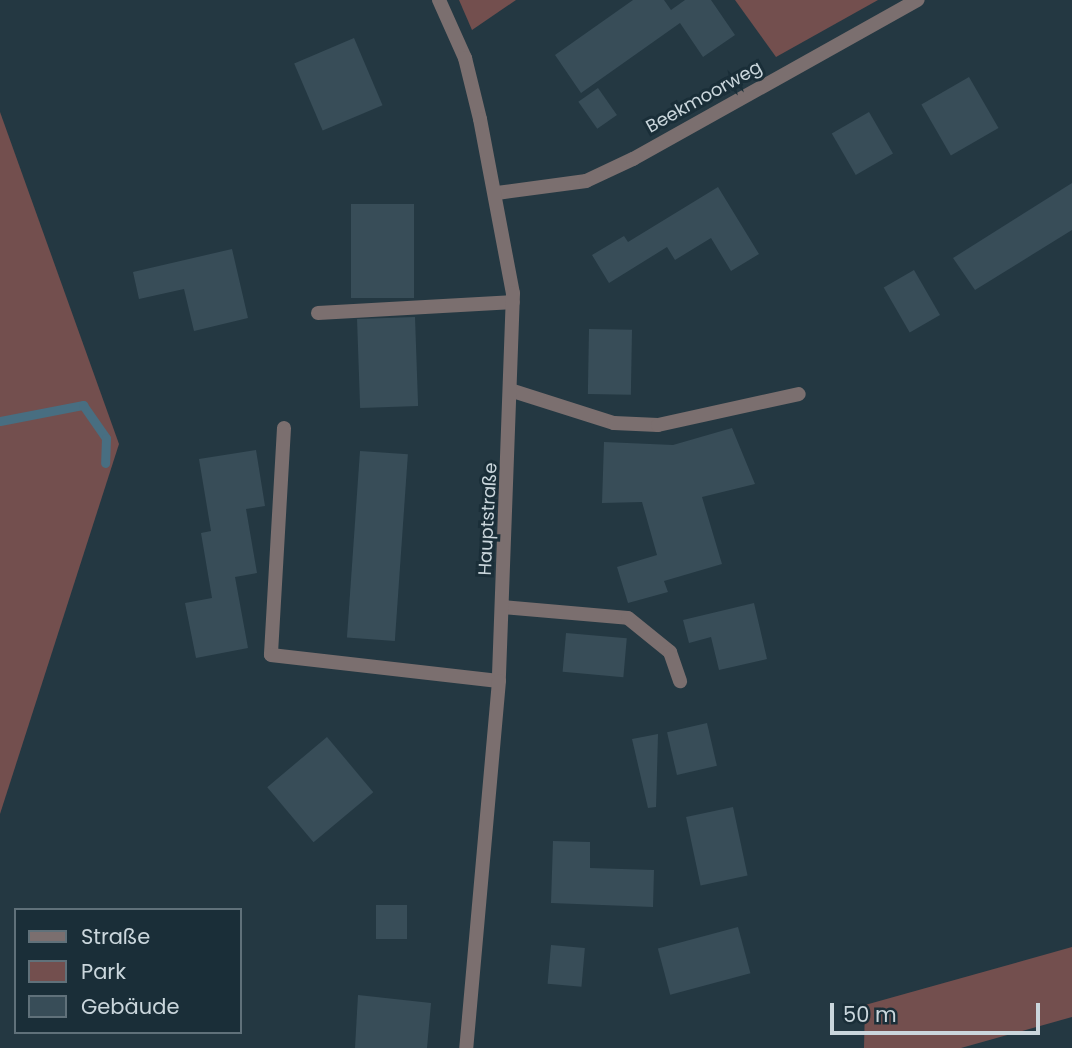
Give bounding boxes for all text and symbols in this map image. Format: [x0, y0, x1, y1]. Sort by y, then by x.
street label: Beekmoorweg [642, 56, 766, 138]
street label: Hauptstraße [474, 462, 502, 576]
legend [14, 908, 242, 1034]
text: Straße [81, 922, 150, 951]
text: Park [81, 957, 126, 986]
scale bar [834, 988, 1044, 1032]
text: Gebäude [81, 992, 179, 1021]
text: 50 m [843, 1000, 897, 1029]

